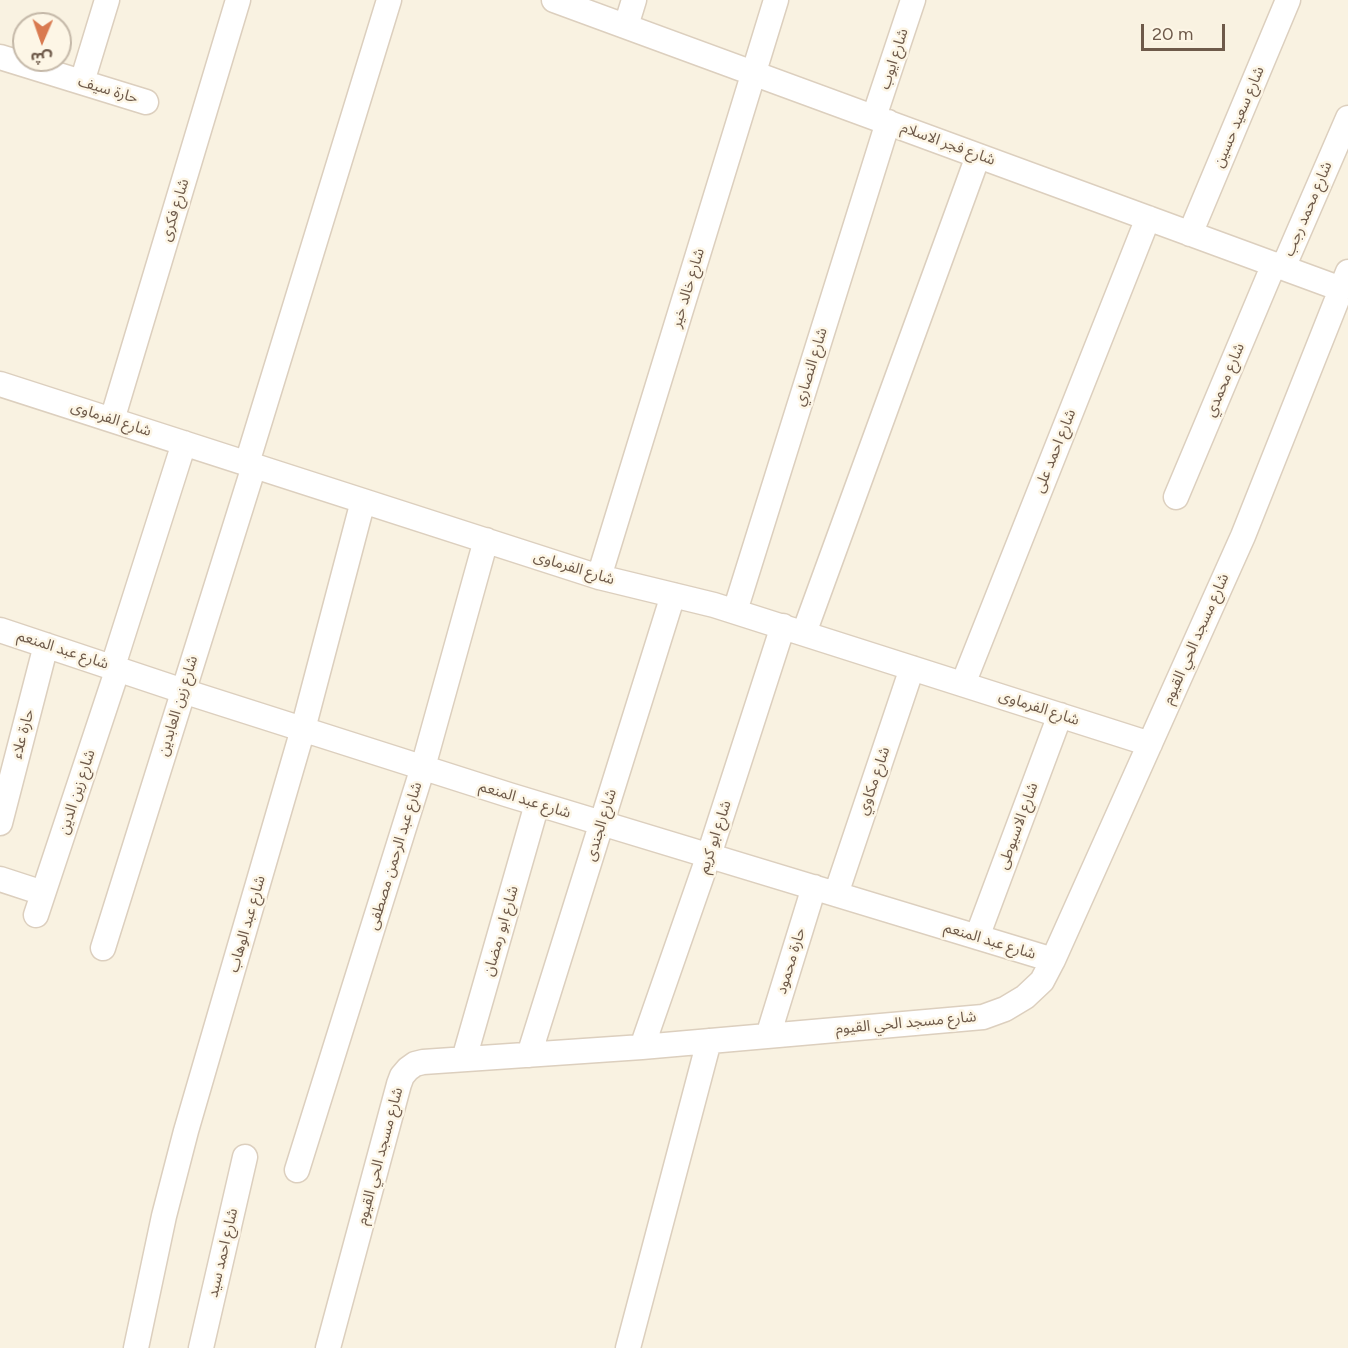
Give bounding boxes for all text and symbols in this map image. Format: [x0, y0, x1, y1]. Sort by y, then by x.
north arrow [12, 12, 72, 72]
scale bar [1144, 12, 1228, 50]
text: 20 m [1152, 23, 1193, 45]
street label: شارع ايوب [876, 26, 912, 92]
text: ش [30, 49, 53, 68]
street label: شارع سعيد حسين [1210, 64, 1268, 170]
street label: حارة سيف [76, 72, 140, 108]
street label: شارع فجر الاسلام [898, 119, 998, 169]
street label: شارع محمد رجب [1280, 159, 1336, 259]
street label: شارع فكرى [157, 176, 193, 244]
street label: شارع خالد خير [667, 246, 709, 330]
street label: شارع النصاري [791, 326, 831, 408]
street label: شارع محمدي [1201, 340, 1249, 420]
street label: شارع الفرماوى [69, 398, 153, 440]
street label: شارع احمد على [1030, 406, 1080, 496]
street label: شارع الفرماوى [531, 547, 617, 589]
street label: شارع مسجد الحي القيوم [1159, 571, 1233, 707]
street label: شارع عبد المنعم [15, 627, 111, 673]
street label: شارع زين العابدين [154, 654, 202, 758]
street label: شارع الفرماوى [997, 687, 1081, 729]
street label: حارة علاء [8, 707, 38, 761]
street label: شارع مكاوي [854, 745, 894, 817]
street label: شارع زين الدين [55, 747, 99, 837]
street label: شارع عبد المنعم [477, 778, 573, 822]
street label: شارع عبد الرحمن مصطفى [364, 780, 426, 932]
street label: شارع الاسيوطى [994, 780, 1042, 872]
street label: شارع الجندى [582, 787, 620, 863]
street label: شارع ابو كريم [695, 798, 735, 876]
street label: شارع عبد الوهاب [225, 874, 269, 974]
street label: شارع ابو رمضان [480, 884, 522, 978]
street label: شارع عبد المنعم [942, 919, 1038, 963]
street label: حارة محمود [772, 926, 810, 996]
street label: شارع مسجد الحي القيوم [835, 1008, 977, 1038]
street label: شارع مسجد الحي القيوم [353, 1085, 407, 1227]
street label: شارع احمد سيد [204, 1207, 242, 1299]

